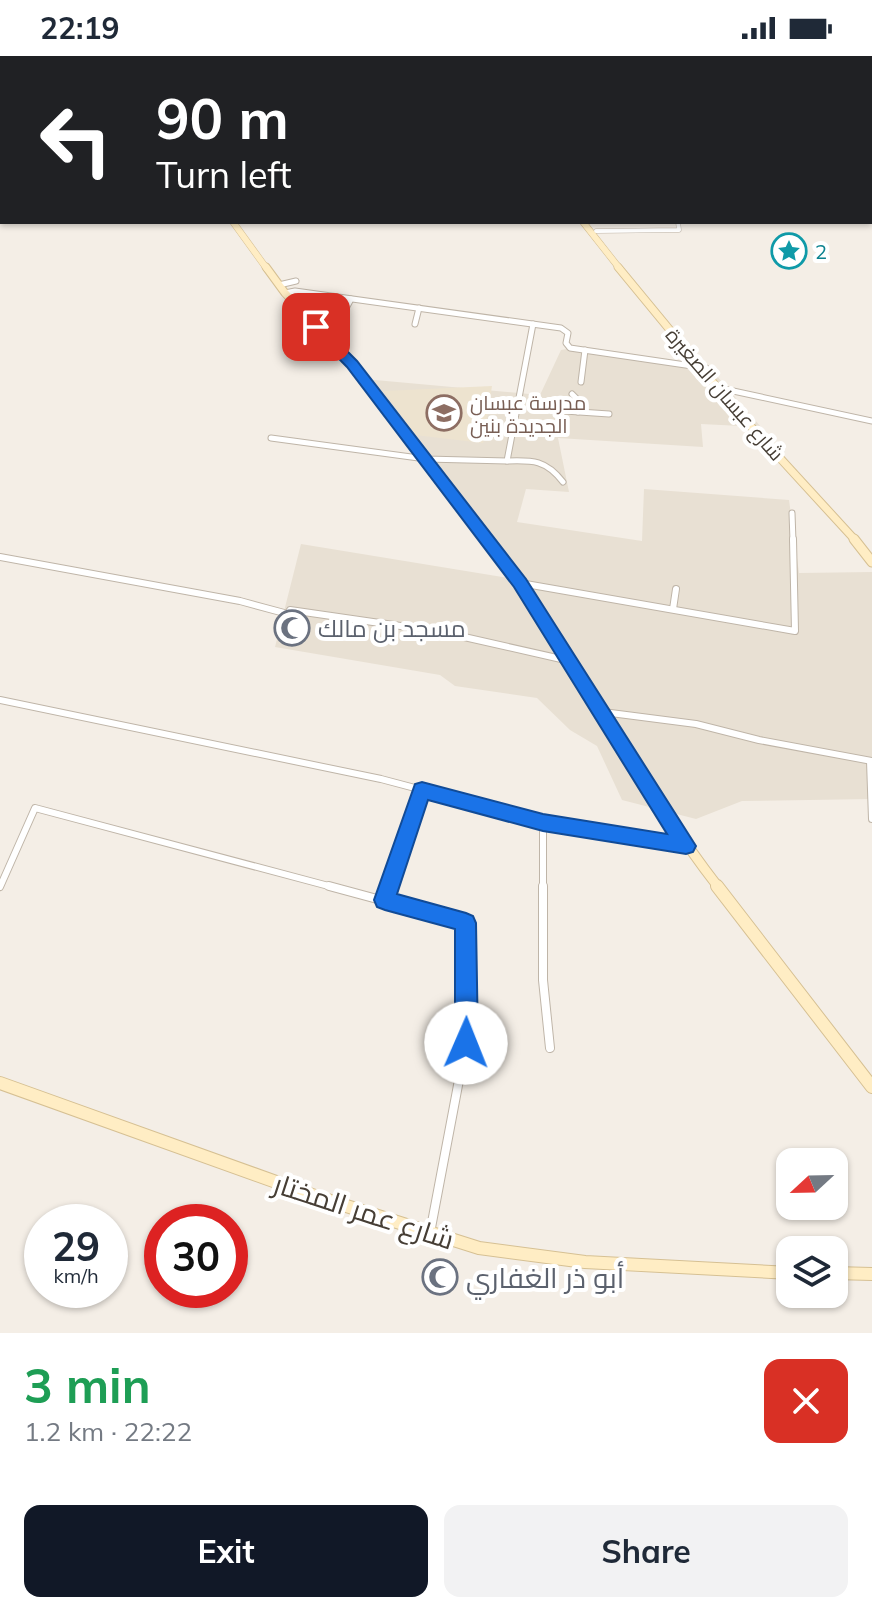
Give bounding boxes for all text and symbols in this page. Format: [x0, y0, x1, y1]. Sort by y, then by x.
text: 22:19 [40, 9, 119, 47]
text: 90 m [156, 83, 289, 153]
icon: left [24, 88, 128, 192]
text: Turn left [156, 152, 292, 197]
place icon: 2 [770, 232, 808, 270]
place label: 2 [815, 239, 827, 264]
pin [282, 293, 350, 361]
icon: arrive [294, 305, 338, 349]
street label: شارع عبسان الصغيرة [659, 323, 789, 467]
place label: مدرسة عبسان الجديدة بنين [470, 390, 586, 439]
school or university icon: مدرسة عبسان الجديدة بنين [425, 394, 463, 432]
mosque icon: مسجد بن مالك [273, 609, 311, 647]
place label: مسجد بن مالك [318, 613, 466, 643]
position arrow [424, 1001, 508, 1085]
north arrow [776, 1148, 848, 1220]
map controls [776, 1148, 848, 1308]
street label: شارع عمر المختار [267, 1165, 459, 1259]
speed limit sign: 30 [144, 1204, 248, 1308]
text: 29 [52, 1221, 100, 1271]
button: layers [776, 1236, 848, 1308]
mosque icon: أبو ذر الغفاري [421, 1258, 459, 1296]
place label: أبو ذر الغفاري [466, 1260, 624, 1300]
text: km/h [53, 1263, 99, 1288]
text: 3 min [24, 1355, 151, 1415]
button: close [764, 1359, 848, 1443]
text: 1.2 km · 22:22 [24, 1415, 192, 1448]
button: Exit [24, 1505, 428, 1597]
button: Share [444, 1505, 848, 1597]

